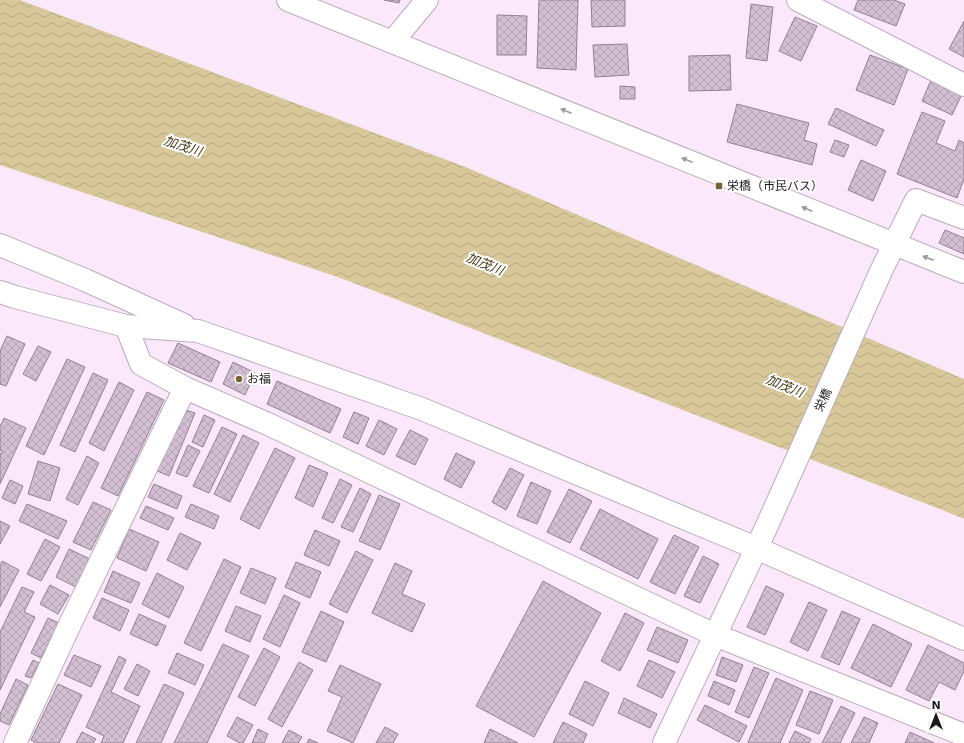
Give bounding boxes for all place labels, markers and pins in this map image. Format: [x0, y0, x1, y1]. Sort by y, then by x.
place label: 栄橋（市民バス） [727, 179, 823, 193]
marker: 栄橋（市民バス） [714, 181, 724, 191]
place label: お福 [247, 372, 271, 386]
marker: お福 [234, 374, 244, 384]

